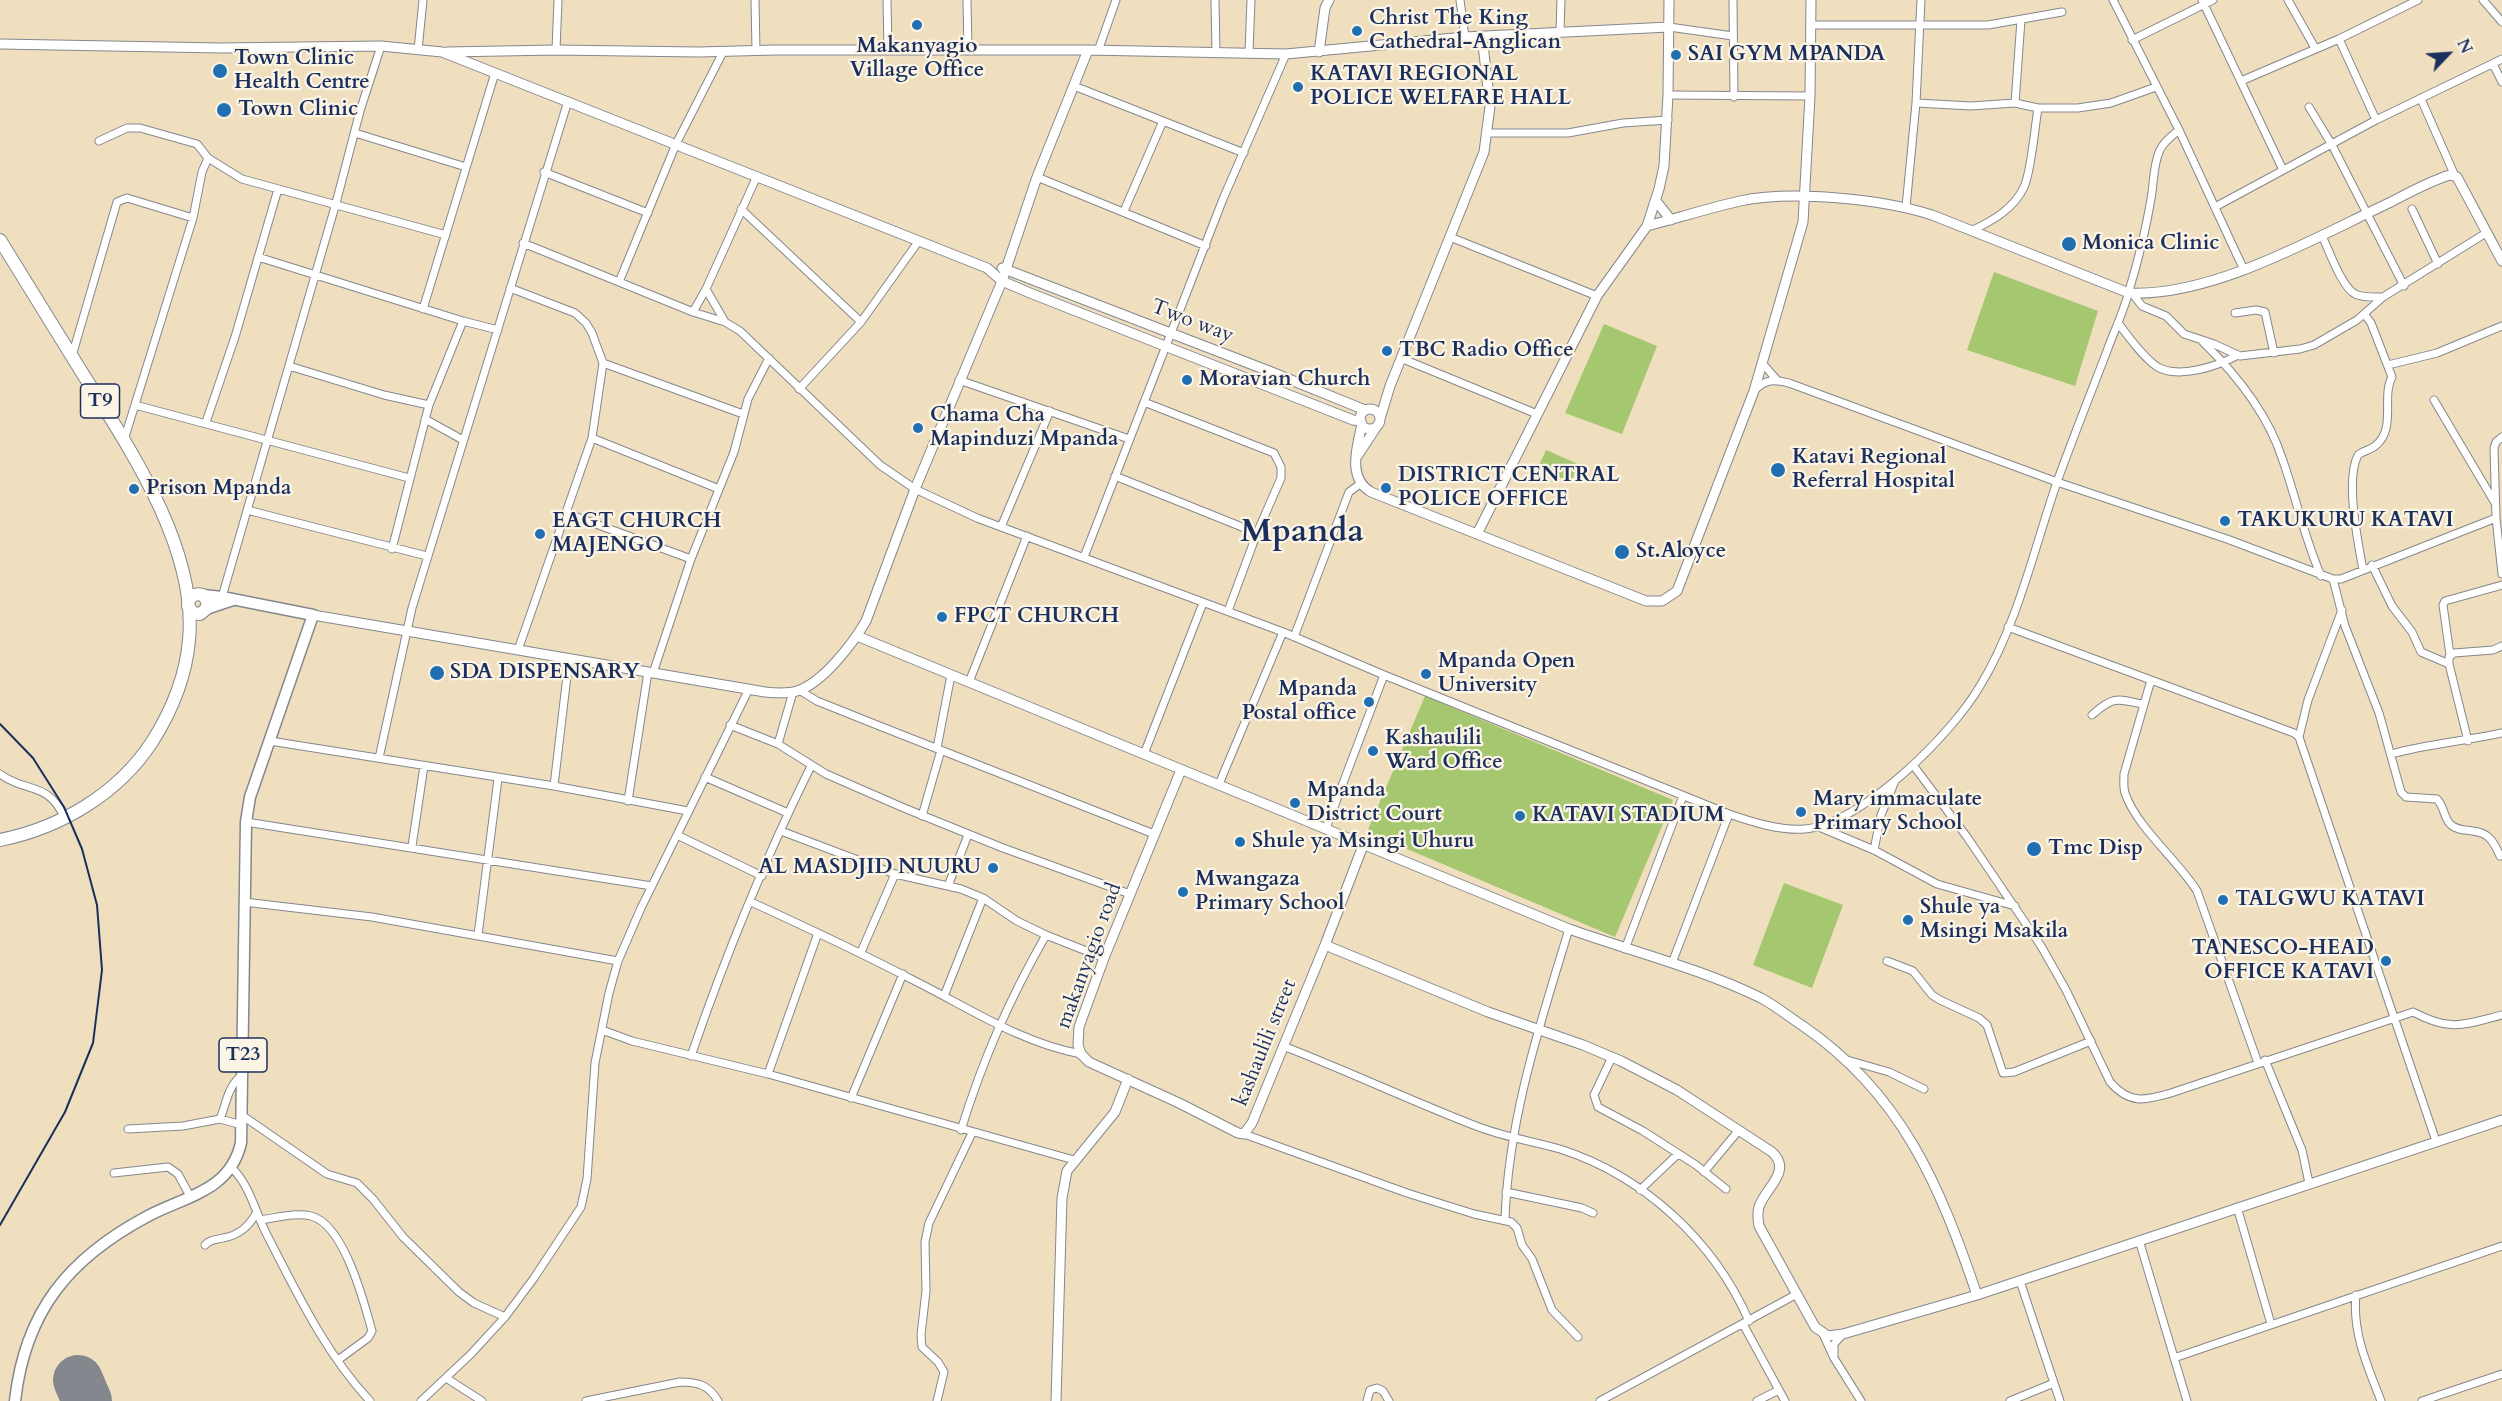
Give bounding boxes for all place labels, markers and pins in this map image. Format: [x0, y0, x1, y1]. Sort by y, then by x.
place label: Christ The King Cathedral-Anglican [1369, 6, 1561, 56]
marker: Makanyagio Village Office [910, 18, 924, 32]
marker: Christ The King Cathedral-Anglican [1350, 24, 1364, 38]
place label: Makanyagio Village Office [850, 34, 984, 84]
place label: SAI GYM MPANDA [1688, 42, 1885, 68]
place label: Town Clinic Health Centre [234, 46, 370, 96]
marker: SAI GYM MPANDA [1669, 48, 1683, 62]
marker: Town Clinic Health Centre [211, 62, 229, 80]
place label: KATAVI REGIONAL POLICE WELFARE HALL [1310, 62, 1571, 112]
marker: KATAVI REGIONAL POLICE WELFARE HALL [1291, 80, 1305, 94]
place label: Town Clinic [238, 97, 358, 123]
marker: Town Clinic [215, 101, 233, 119]
place label: Monica Clinic [2082, 231, 2219, 257]
marker: Monica Clinic [2060, 235, 2078, 253]
place label: TBC Radio Office [1399, 338, 1574, 364]
marker: TBC Radio Office [1380, 344, 1394, 358]
place label: Moravian Church [1199, 367, 1370, 393]
marker: Moravian Church [1180, 373, 1194, 387]
place label: Chama Cha Mapinduzi Mpanda [930, 403, 1118, 453]
marker: Chama Cha Mapinduzi Mpanda [911, 421, 925, 435]
place label: Katavi Regional Referral Hospital [1792, 445, 1955, 495]
marker: Katavi Regional Referral Hospital [1769, 461, 1787, 479]
place label: DISTRICT CENTRAL POLICE OFFICE [1398, 463, 1619, 513]
place label: Prison Mpanda [146, 476, 291, 502]
marker: DISTRICT CENTRAL POLICE OFFICE [1379, 481, 1393, 495]
marker: Prison Mpanda [127, 482, 141, 496]
place label: TAKUKURU KATAVI [2237, 508, 2454, 534]
place label: EAGT CHURCH MAJENGO [552, 509, 722, 559]
marker: TAKUKURU KATAVI [2218, 514, 2232, 528]
marker: EAGT CHURCH MAJENGO [533, 527, 547, 541]
place label: St.Aloyce [1636, 539, 1726, 565]
marker: St.Aloyce [1613, 543, 1631, 561]
place label: FPCT CHURCH [954, 604, 1119, 630]
marker: FPCT CHURCH [935, 610, 949, 624]
place label: Mpanda Open University [1438, 649, 1575, 699]
place label: SDA DISPENSARY [450, 660, 640, 686]
marker: SDA DISPENSARY [428, 664, 446, 682]
marker: Mpanda Open University [1419, 667, 1433, 681]
place label: Mpanda Postal office [1242, 677, 1357, 727]
marker: Mpanda Postal office [1362, 695, 1376, 709]
place label: Kashaulili Ward Office [1385, 726, 1503, 776]
marker: Kashaulili Ward Office [1366, 744, 1380, 758]
place label: Mpanda District Court [1307, 778, 1442, 828]
place label: Mary immaculate Primary School [1813, 787, 1982, 837]
marker: Mpanda District Court [1288, 796, 1302, 810]
place label: KATAVI STADIUM [1532, 803, 1725, 829]
marker: Mary immaculate Primary School [1794, 805, 1808, 819]
marker: KATAVI STADIUM [1513, 809, 1527, 823]
place label: Shule ya Msingi Uhuru [1252, 829, 1475, 855]
marker: Shule ya Msingi Uhuru [1233, 835, 1247, 849]
place label: Tmc Disp [2048, 836, 2143, 862]
marker: Tmc Disp [2025, 840, 2043, 858]
place label: AL MASDJID NUURU [758, 855, 981, 881]
marker: AL MASDJID NUURU [986, 861, 1000, 875]
place label: Mwangaza Primary School [1195, 867, 1344, 917]
marker: Mwangaza Primary School [1176, 885, 1190, 899]
place label: TALGWU KATAVI [2235, 887, 2425, 913]
marker: TALGWU KATAVI [2216, 893, 2230, 907]
place label: Shule ya Msingi Msakila [1920, 895, 2068, 945]
marker: Shule ya Msingi Msakila [1901, 913, 1915, 927]
place label: TANESCO-HEAD OFFICE KATAVI [2191, 936, 2374, 986]
marker: TANESCO-HEAD OFFICE KATAVI [2379, 954, 2393, 968]

